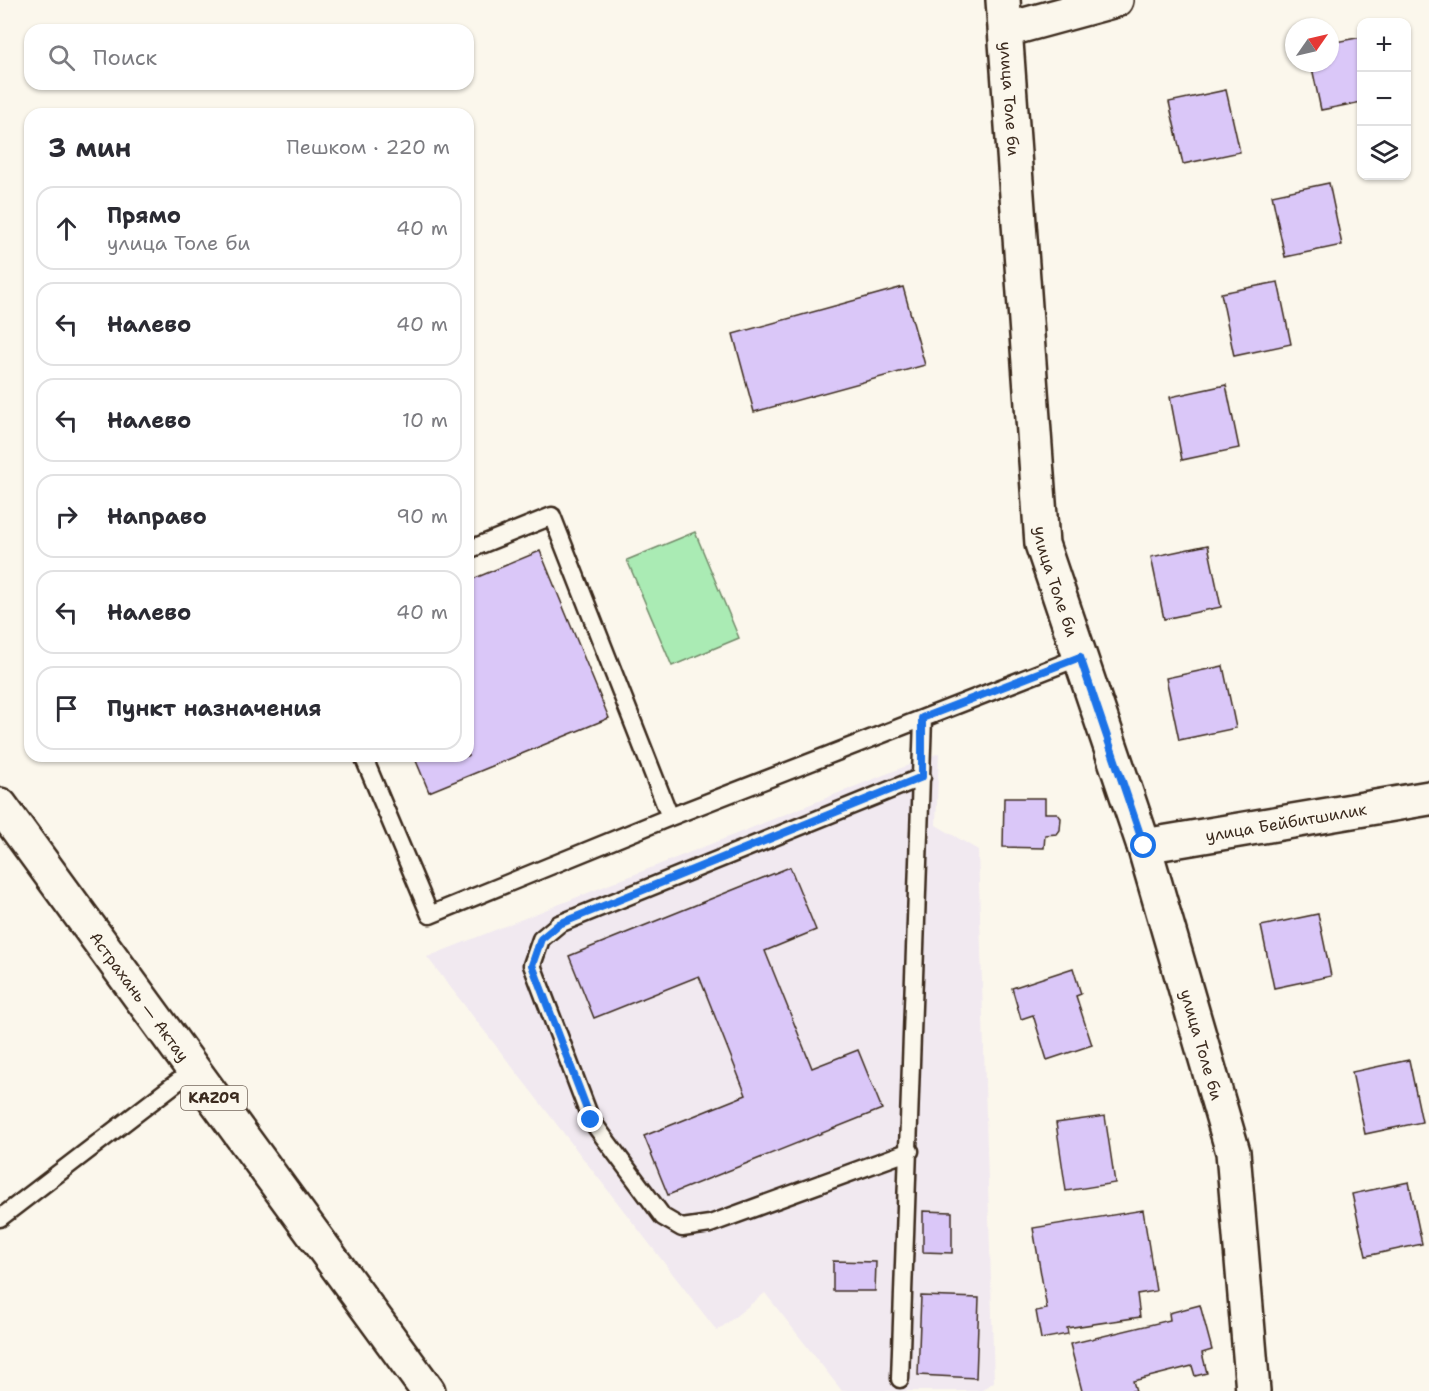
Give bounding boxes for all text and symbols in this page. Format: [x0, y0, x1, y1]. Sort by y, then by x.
north arrow [1285, 18, 1339, 72]
map controls [1357, 18, 1411, 180]
button: + [1357, 18, 1411, 72]
search box [24, 24, 474, 90]
icon: search [45, 41, 78, 74]
street label: улица Толе би [995, 41, 1024, 157]
text: Поиск [93, 43, 157, 72]
button: − [1357, 72, 1411, 126]
button: layers [1357, 126, 1411, 180]
text: 3 мин [48, 130, 131, 165]
text: Пешком · 220 m [287, 134, 450, 160]
text: Прямо [107, 201, 181, 230]
icon: ahead [50, 212, 83, 245]
text: 40 m [396, 215, 448, 241]
text: улица Толе би [107, 230, 250, 256]
icon: left [50, 308, 83, 341]
text: Налево [107, 310, 191, 339]
text: 40 m [396, 311, 448, 337]
icon: left [50, 404, 83, 437]
text: Налево [107, 406, 191, 435]
text: 10 m [402, 407, 448, 433]
icon: right [50, 500, 83, 533]
text: Направо [107, 502, 207, 531]
text: 90 m [396, 503, 448, 529]
street label: улица Толе би [1030, 526, 1083, 639]
icon: left [50, 596, 83, 629]
text: Налево [107, 598, 191, 627]
text: 40 m [396, 599, 448, 625]
icon: arrive [50, 692, 83, 725]
text: Пункт назначения [107, 694, 321, 723]
street label: улица Бейбитшилик [1204, 799, 1369, 846]
route start [1130, 832, 1156, 858]
street label: Астрахань — Актау [85, 928, 194, 1066]
street label: улица Толе би [1175, 987, 1227, 1103]
road number: KAZ09 [181, 1086, 247, 1110]
route end [577, 1106, 603, 1132]

